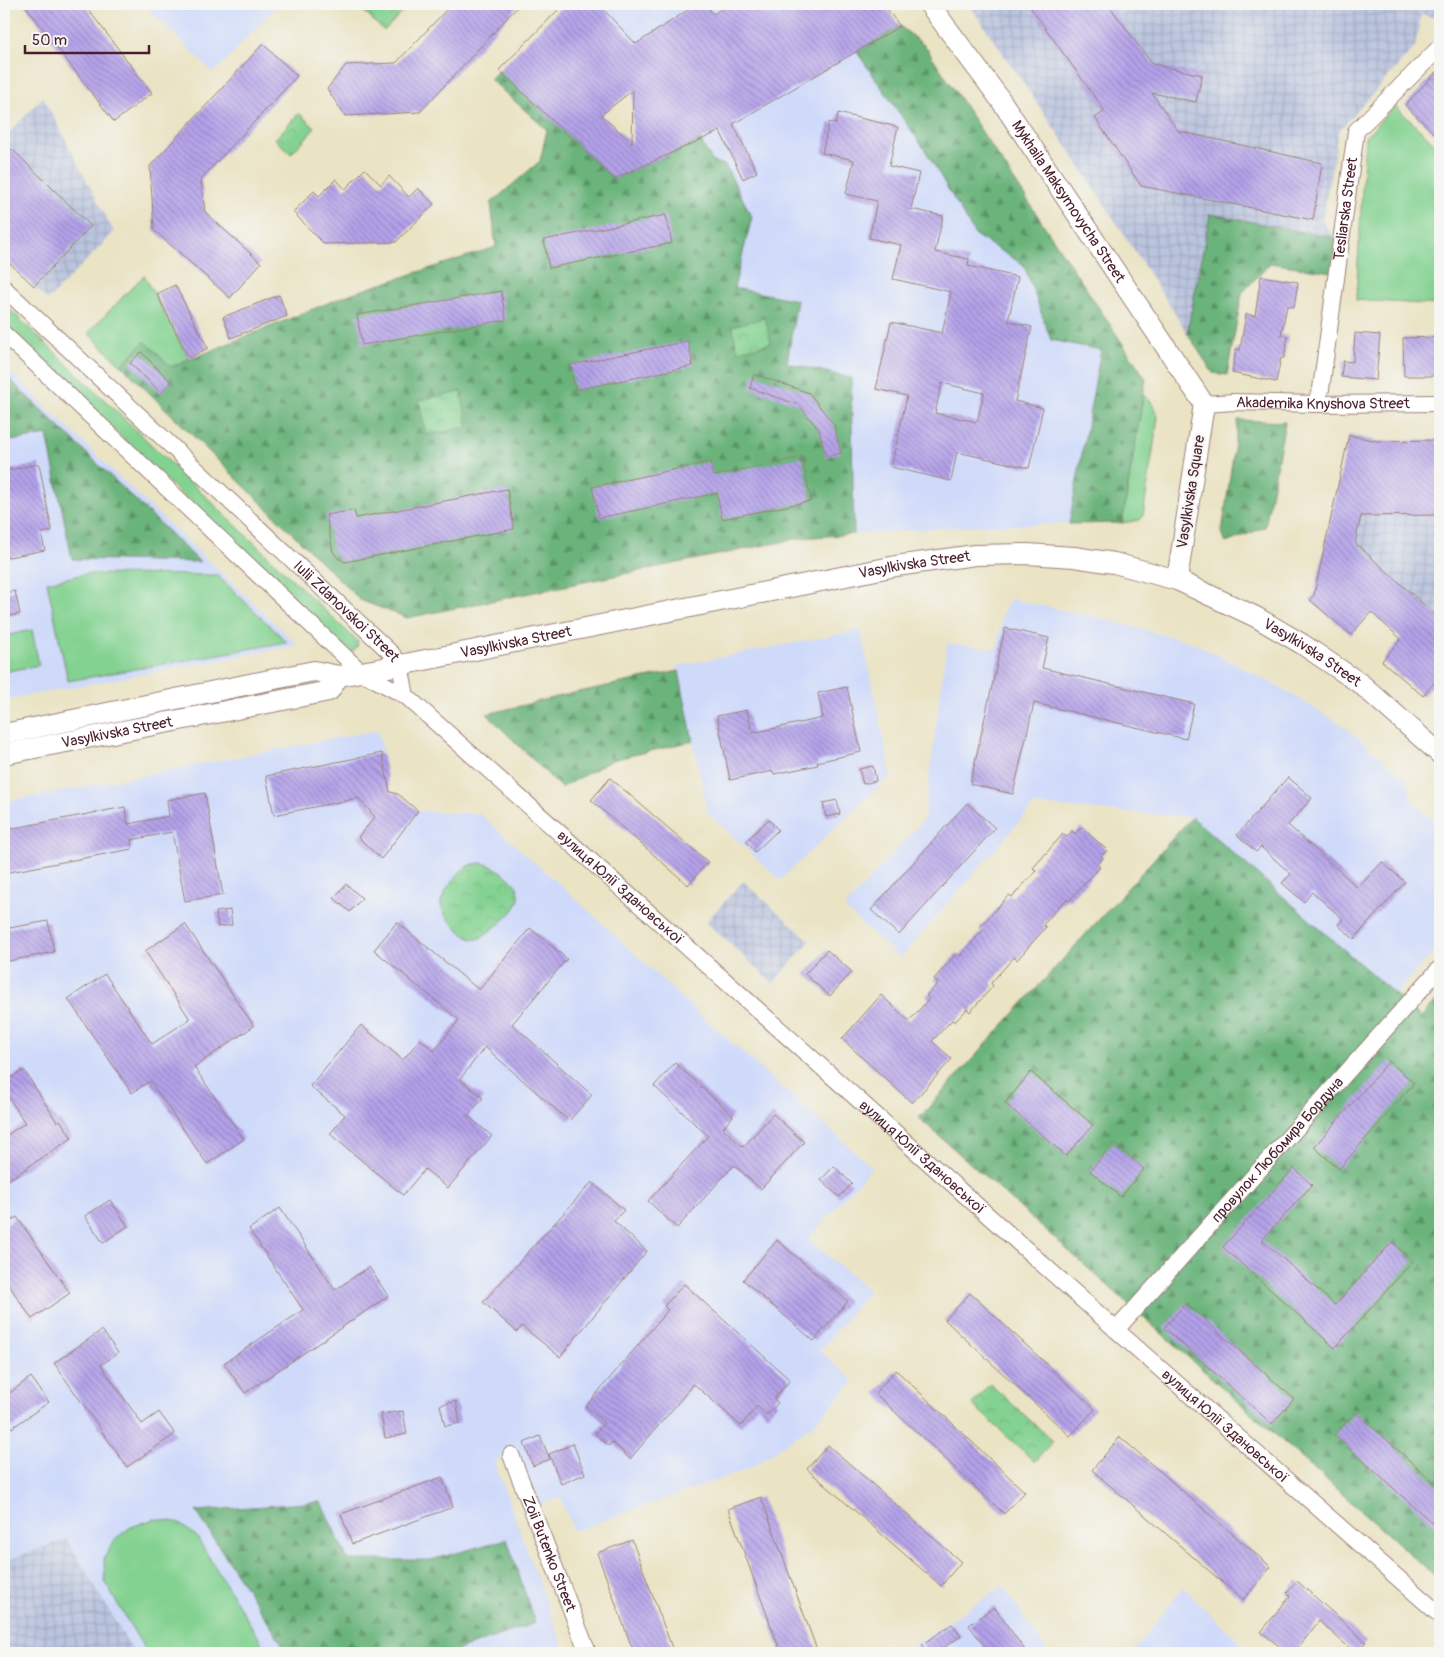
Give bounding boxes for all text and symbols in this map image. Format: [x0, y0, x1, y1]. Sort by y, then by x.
scale bar [25, 22, 149, 54]
text: 50 m [32, 31, 67, 50]
street label: Mykhaila Maksymovycha Street [1008, 117, 1130, 287]
street label: Tesliarska Street [1329, 155, 1362, 262]
street label: Akademika Knyshova Street [1236, 393, 1411, 414]
street label: Vasylkivska Square [1173, 433, 1209, 550]
street label: Vasylkivska Street [857, 546, 972, 583]
street label: Iulii Zdanovskoi Street [289, 556, 405, 666]
street label: Vasylkivska Street [1260, 614, 1366, 691]
street label: Vasylkivska Street [459, 621, 574, 662]
street label: Vasylkivska Street [60, 712, 175, 752]
street label: вулиця Юлії Здановської [553, 826, 688, 949]
street label: провулок Любомира Бордуна [1207, 1073, 1347, 1226]
street label: вулиця Юлії Здановської [855, 1096, 990, 1219]
street label: вулиця Юлії Здановської [1158, 1365, 1293, 1487]
street label: Zoii Butenko Street [518, 1493, 581, 1615]

